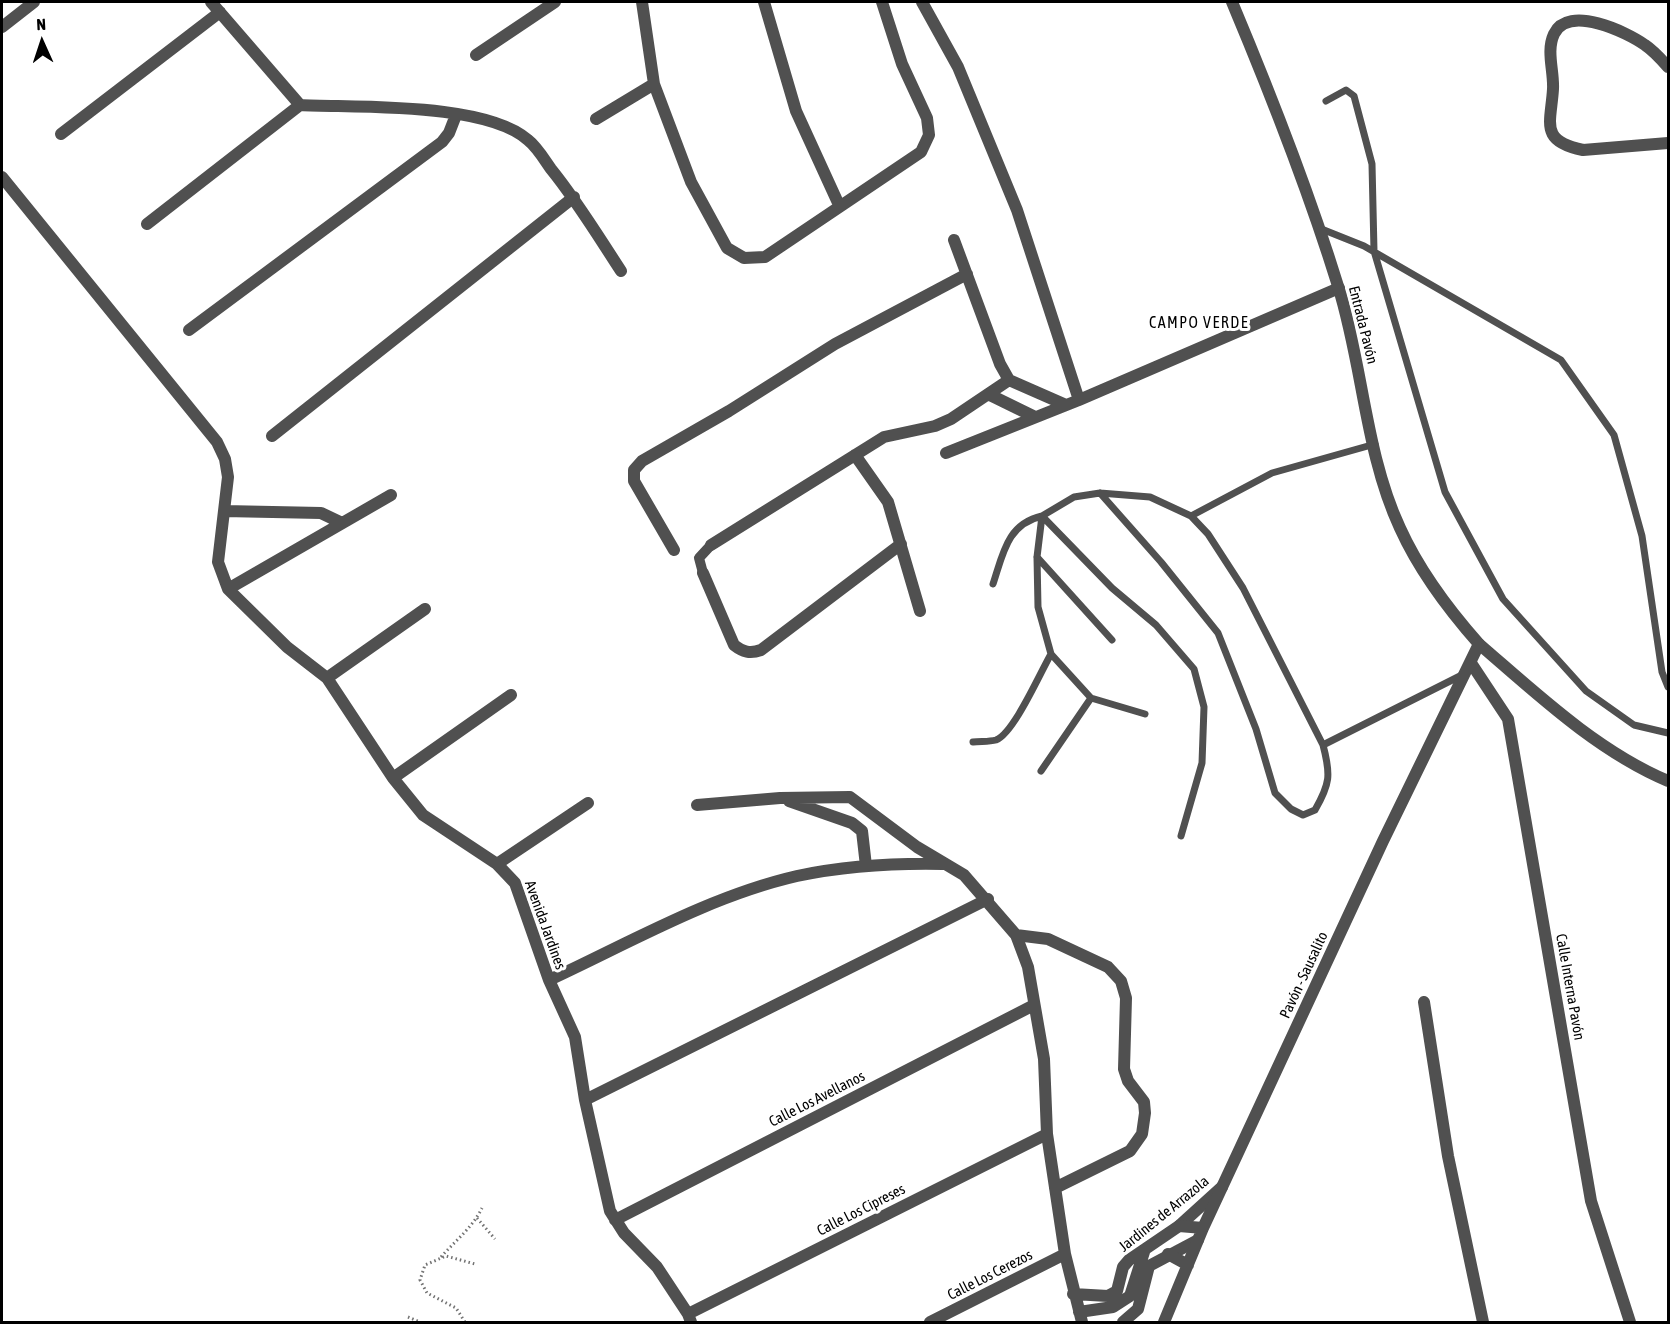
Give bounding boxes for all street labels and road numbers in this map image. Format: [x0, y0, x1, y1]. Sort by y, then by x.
street label: Entrada Pavón [1345, 284, 1381, 366]
street label: Avenida Jardines [521, 878, 569, 972]
street label: Pavón - Sausalito [1276, 929, 1332, 1021]
street label: Calle Interna Pavón [1552, 932, 1588, 1042]
street label: Calle Los Avellanos [766, 1067, 868, 1131]
street label: Jardines de Arrazola [1115, 1172, 1213, 1256]
street label: Calle Los Cipreses [814, 1180, 908, 1240]
street label: Calle Los Cerezos [944, 1246, 1036, 1304]

